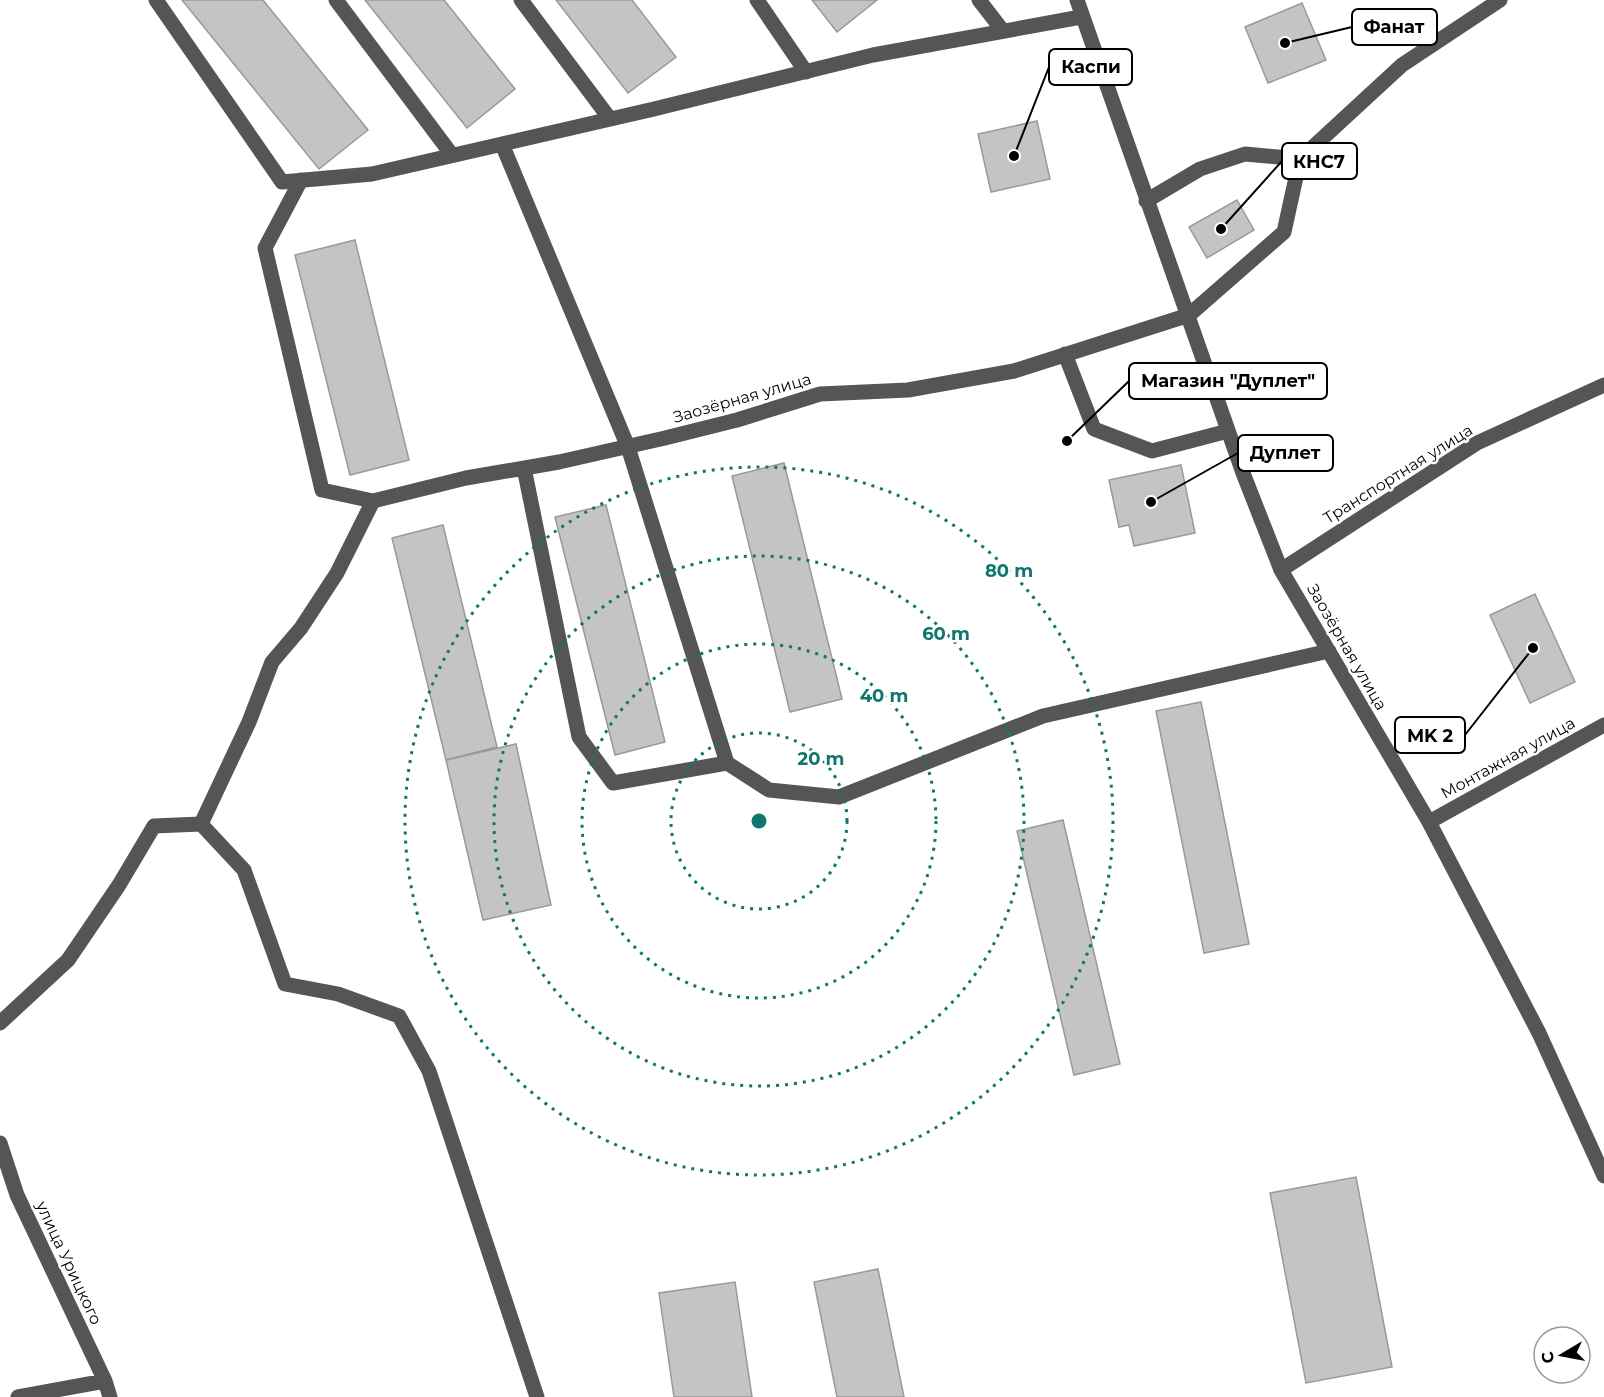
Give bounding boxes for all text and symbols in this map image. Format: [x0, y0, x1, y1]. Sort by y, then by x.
callout: Фанат [1352, 9, 1437, 45]
text: Фанат [1364, 16, 1425, 38]
callout: Каспи [1049, 49, 1132, 85]
text: Каспи [1061, 56, 1121, 78]
callout: КНС7 [1282, 143, 1357, 179]
text: КНС7 [1293, 151, 1345, 173]
callout: Магазин "Дуплет" [1129, 363, 1327, 399]
street label: Заозёрная улица [671, 369, 813, 427]
text: Магазин "Дуплет" [1141, 370, 1315, 392]
street label: Транспортная улица [1320, 420, 1476, 528]
callout: Дуплет [1238, 435, 1333, 471]
text: Дуплет [1250, 442, 1321, 464]
text: 80 m [985, 560, 1033, 582]
street label: Заозёрная улица [1303, 580, 1391, 714]
text: 60 m [922, 623, 970, 645]
text: 40 m [860, 685, 908, 707]
street label: Монтажная улица [1438, 713, 1578, 803]
callout: MK 2 [1395, 717, 1465, 753]
text: MK 2 [1407, 725, 1453, 747]
text: 20 m [798, 748, 844, 770]
centre of rings [749, 811, 769, 831]
street label: улица Урицкого [32, 1197, 106, 1328]
north arrow [1532, 1325, 1592, 1385]
text: С [1537, 1350, 1558, 1365]

